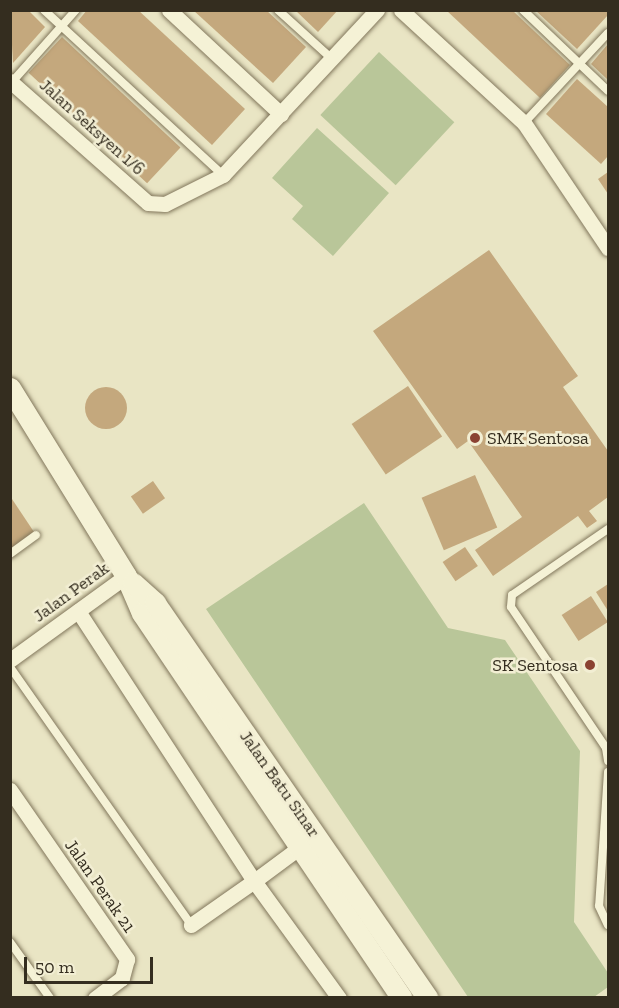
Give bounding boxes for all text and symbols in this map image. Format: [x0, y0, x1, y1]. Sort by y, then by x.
street label: Jalan Seksyen 1/6 [35, 74, 149, 180]
place label: SMK Sentosa [487, 427, 589, 449]
marker: SMK Sentosa [468, 431, 482, 445]
street label: Jalan Perak [29, 557, 113, 627]
place label: SK Sentosa [492, 654, 578, 676]
marker: SK Sentosa [583, 658, 597, 672]
street label: Jalan Batu Sinar [235, 726, 325, 842]
street label: Jalan Perak 21 [60, 835, 140, 937]
scale bar [27, 945, 156, 983]
text: 50 m [35, 956, 74, 978]

